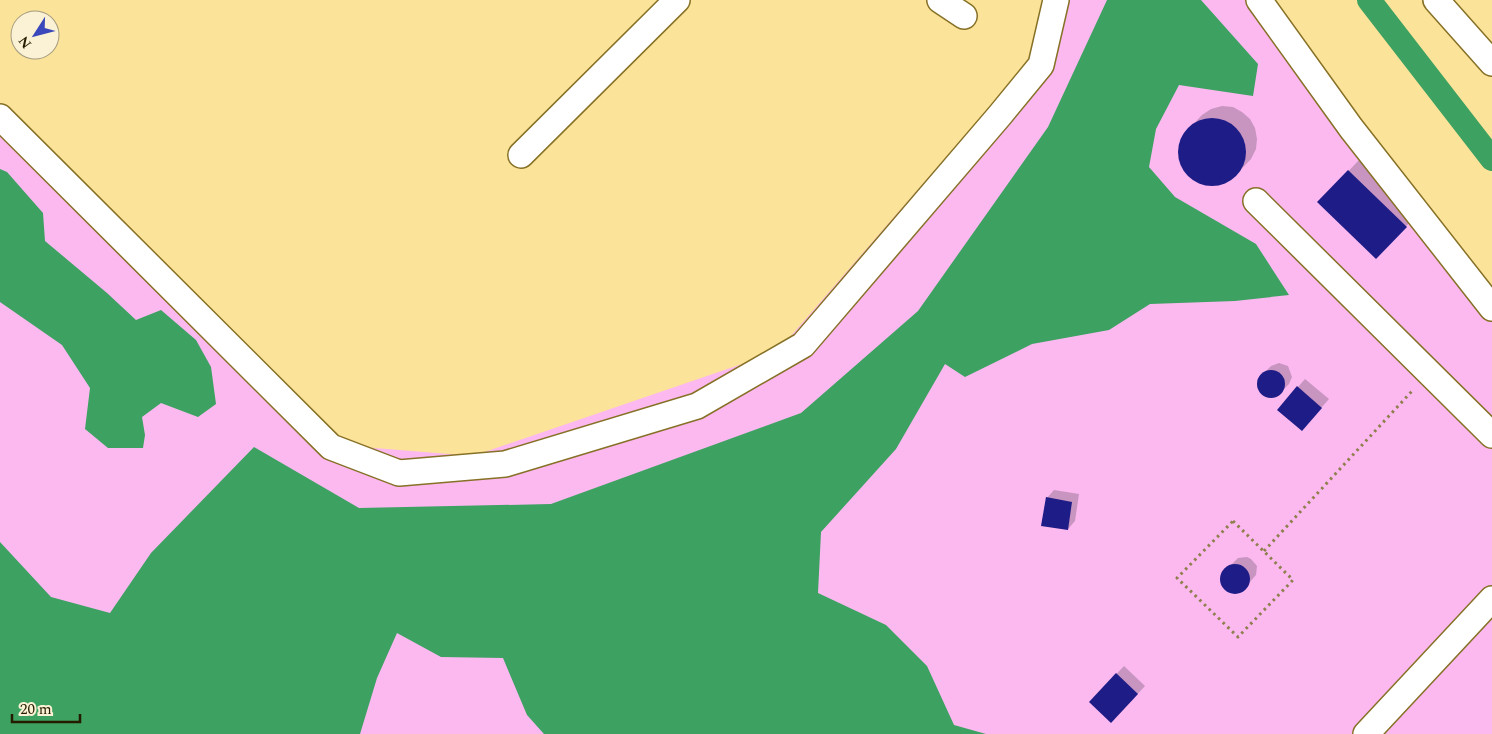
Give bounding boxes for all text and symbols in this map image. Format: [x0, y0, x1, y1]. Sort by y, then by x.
north arrow [10, 10, 60, 60]
text: N [13, 32, 37, 53]
scale bar [12, 692, 80, 724]
text: 20 m [20, 698, 52, 721]

